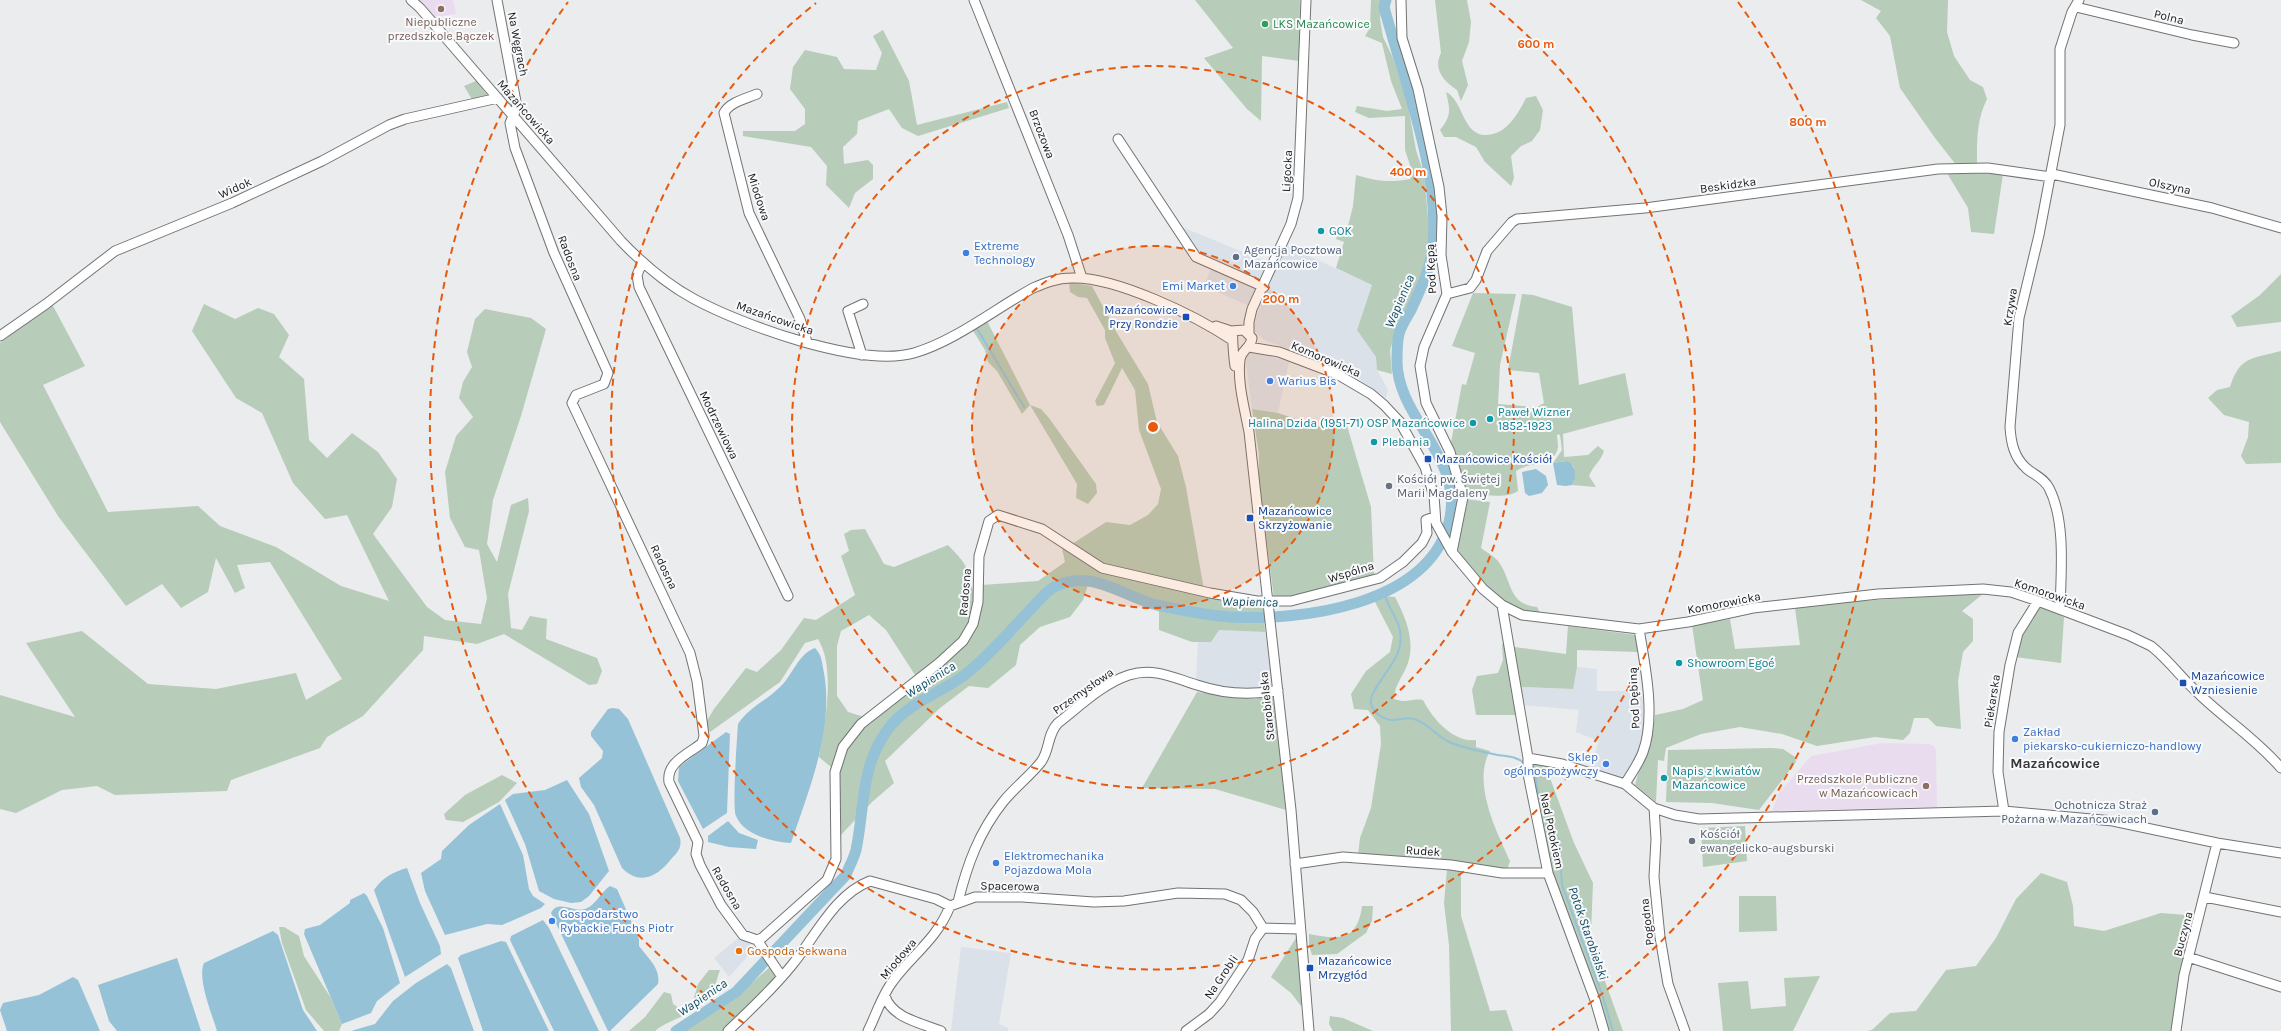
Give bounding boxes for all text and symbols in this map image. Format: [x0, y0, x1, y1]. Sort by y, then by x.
marker: Niepubliczne przedszkole Bączek [436, 4, 446, 14]
street label: Polna [2153, 7, 2185, 27]
street label: Na Węgrach [505, 11, 531, 77]
place label: Niepubliczne przedszkole Bączek [388, 15, 495, 43]
place label: LKS Mazańcowice [1273, 17, 1370, 31]
marker: LKS Mazańcowice [1260, 19, 1270, 29]
text: 600 m [1518, 37, 1554, 51]
street label: Mazańcowicka [494, 77, 558, 147]
street label: Brzozowa [1026, 107, 1058, 161]
text: 800 m [1789, 115, 1827, 129]
street label: Ligocka [1279, 150, 1295, 192]
text: 400 m [1390, 165, 1426, 179]
street label: Miodowa [745, 171, 773, 223]
street label: Widok [216, 174, 254, 201]
street label: Beskidzka [1699, 174, 1757, 196]
street label: Olszyna [2148, 175, 2192, 197]
place label: GOK [1329, 224, 1352, 238]
marker: GOK [1316, 226, 1326, 236]
street label: Radosna [555, 233, 585, 283]
place label: Extreme Technology [974, 239, 1035, 267]
place label: Agencja Pocztowa Mazańcowice [1244, 243, 1342, 271]
street label: Pod Kępą [1423, 243, 1439, 294]
marker: Extreme Technology [961, 248, 971, 258]
marker: Agencja Pocztowa Mazańcowice [1231, 252, 1241, 262]
water label: Wapienica [1382, 272, 1418, 330]
place label: Emi Market [1162, 279, 1225, 293]
marker: Emi Market [1228, 281, 1238, 291]
street label: Krzywa [2000, 287, 2020, 327]
text: 200 m [1263, 292, 1299, 306]
street label: Mazańcowicka [734, 298, 816, 338]
place label: Mazańcowice Przy Rondzie [1104, 303, 1178, 331]
marker: Mazańcowice Przy Rondzie [1181, 312, 1191, 322]
street label: Komorowicka [1289, 338, 1363, 380]
place label: Warius Bis [1278, 374, 1337, 388]
marker: Warius Bis [1265, 376, 1275, 386]
street label: Modrzewiowa [696, 389, 742, 461]
place label: Paweł Wizner 1852-1923 [1498, 405, 1571, 433]
marker: Paweł Wizner 1852-1923 [1485, 414, 1495, 424]
place label: Halina Dzida (1951-71) OSP Mazańcowice [1248, 416, 1465, 430]
marker: Halina Dzida (1951-71) OSP Mazańcowice [1468, 418, 1478, 428]
centre of rings [1146, 420, 1160, 434]
place label: Plebania [1382, 435, 1429, 449]
marker: Plebania [1369, 437, 1379, 447]
place label: Mazańcowice Kościół [1436, 452, 1553, 466]
marker: Mazańcowice Kościół [1423, 454, 1433, 464]
place label: Kościół pw. Świętej Marii Magdaleny [1397, 471, 1501, 500]
marker: Kościół pw. Świętej Marii Magdaleny [1384, 481, 1394, 491]
place label: Mazańcowice Skrzyżowanie [1258, 504, 1332, 532]
marker: Mazańcowice Skrzyżowanie [1245, 513, 1255, 523]
street label: Radosna [648, 542, 680, 592]
street label: Wspólna [1326, 558, 1376, 586]
street label: Radosna [956, 568, 974, 616]
street label: Komorowicka [2013, 575, 2087, 613]
street label: Komorowicka [1686, 589, 1762, 617]
water label: Wapienica [1222, 594, 1279, 609]
place label: Showroom Egoé [1687, 656, 1775, 670]
water label: Wapienica [902, 658, 958, 701]
marker: Showroom Egoé [1674, 658, 1684, 668]
street label: Przemysłowa [1050, 665, 1116, 717]
street label: Pod Dębiną [1625, 666, 1643, 729]
place label: Mazańcowice Wzniesienie [2191, 669, 2265, 697]
street label: Starobielska [1256, 671, 1278, 741]
street label: Piekarska [1981, 673, 2003, 729]
marker: Mazańcowice Wzniesienie [2178, 678, 2188, 688]
place label: Zakład piekarsko-cukierniczo-handlowy [2023, 725, 2202, 753]
marker: Zakład piekarsko-cukierniczo-handlowy [2010, 734, 2020, 744]
place label: Sklep ogólnospożywczy [1504, 750, 1598, 778]
district label: Mazańcowice [2010, 755, 2100, 772]
marker: Sklep ogólnospożywczy [1601, 759, 1611, 769]
place label: Napis z kwiatów Mazańcowice [1672, 764, 1761, 792]
place label: Przedszkole Publiczne w Mazańcowicach [1797, 772, 1918, 800]
marker: Napis z kwiatów Mazańcowice [1659, 773, 1669, 783]
marker: Przedszkole Publiczne w Mazańcowicach [1921, 781, 1931, 791]
street label: Nad Potokiem [1537, 792, 1567, 870]
place label: Ochotnicza Straż Pożarna w Mazańcowicach [2001, 798, 2147, 826]
marker: Ochotnicza Straż Pożarna w Mazańcowicach [2150, 807, 2160, 817]
place label: Kościół ewangelicko-augsburski [1700, 827, 1835, 855]
marker: Kościół ewangelicko-augsburski [1687, 836, 1697, 846]
street label: Rudek [1405, 843, 1441, 859]
place label: Elektromechanika Pojazdowa Mola [1004, 849, 1104, 877]
marker: Elektromechanika Pojazdowa Mola [991, 858, 1001, 868]
street label: Radosna [709, 864, 745, 912]
street label: Spacerowa [980, 878, 1040, 894]
water label: Potok Starobielski [1566, 884, 1612, 982]
street label: Pogodna [1637, 898, 1657, 946]
place label: Gospodarstwo Rybackie Fuchs Piotr [560, 907, 674, 935]
street label: Buczyna [2170, 910, 2196, 958]
marker: Gospodarstwo Rybackie Fuchs Piotr [547, 916, 557, 926]
street label: Miodowa [877, 936, 919, 982]
place label: Gospoda Sekwana [747, 944, 847, 958]
marker: Gospoda Sekwana [734, 946, 744, 956]
street label: Na Grobli [1201, 952, 1241, 1002]
place label: Mazańcowice Mrzygłód [1318, 954, 1392, 982]
marker: Mazańcowice Mrzygłód [1305, 963, 1315, 973]
water label: Wapienica [675, 975, 730, 1019]

